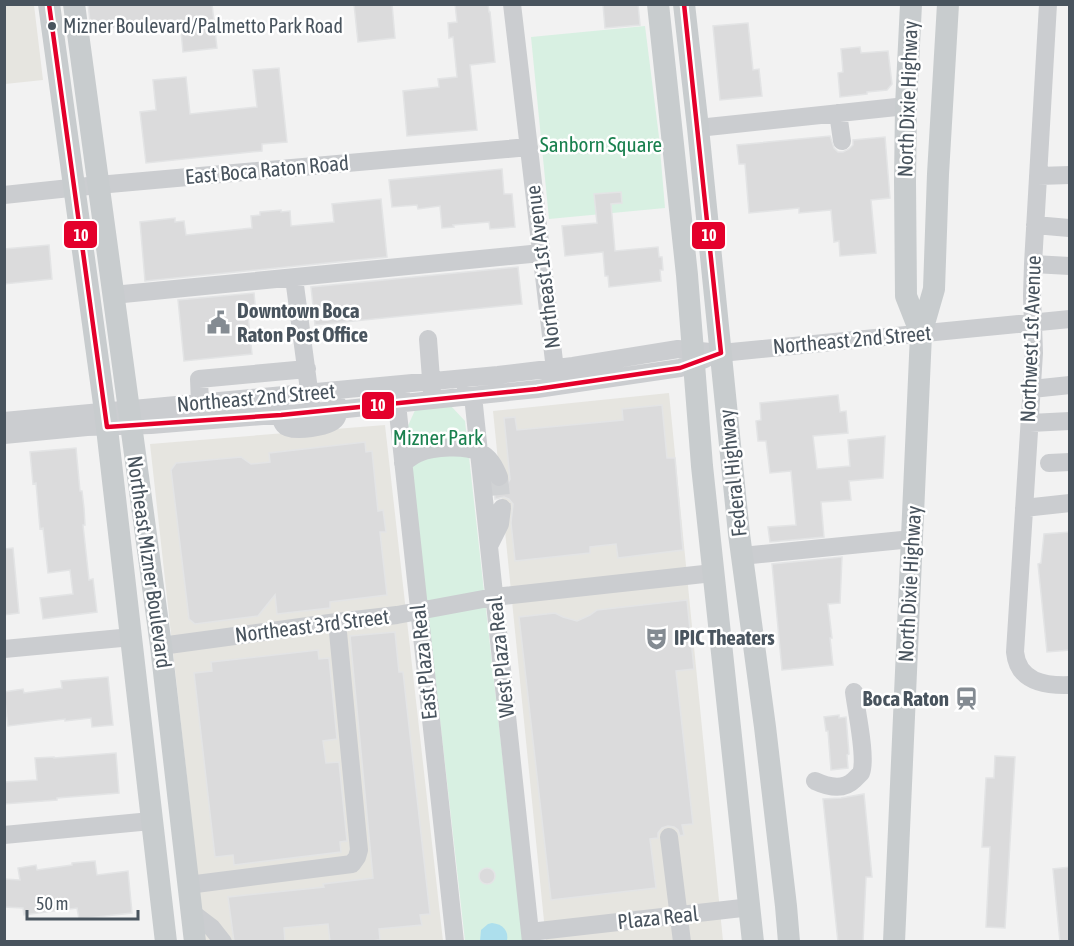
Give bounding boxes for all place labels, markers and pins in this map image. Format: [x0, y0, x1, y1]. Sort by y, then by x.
place label: Mizner Boulevard/Palmetto Park Road [63, 14, 343, 37]
marker: Mizner Boulevard/Palmetto Park Road [46, 20, 58, 32]
place label: Downtown Boca Raton Post Office [237, 298, 368, 346]
public building icon: Downtown Boca Raton Post Office [206, 310, 232, 336]
theatre icon: IPIC Theaters [643, 625, 669, 651]
place label: IPIC Theaters [674, 625, 775, 649]
place label: Boca Raton [863, 686, 949, 710]
station icon: Boca Raton [954, 686, 980, 712]

